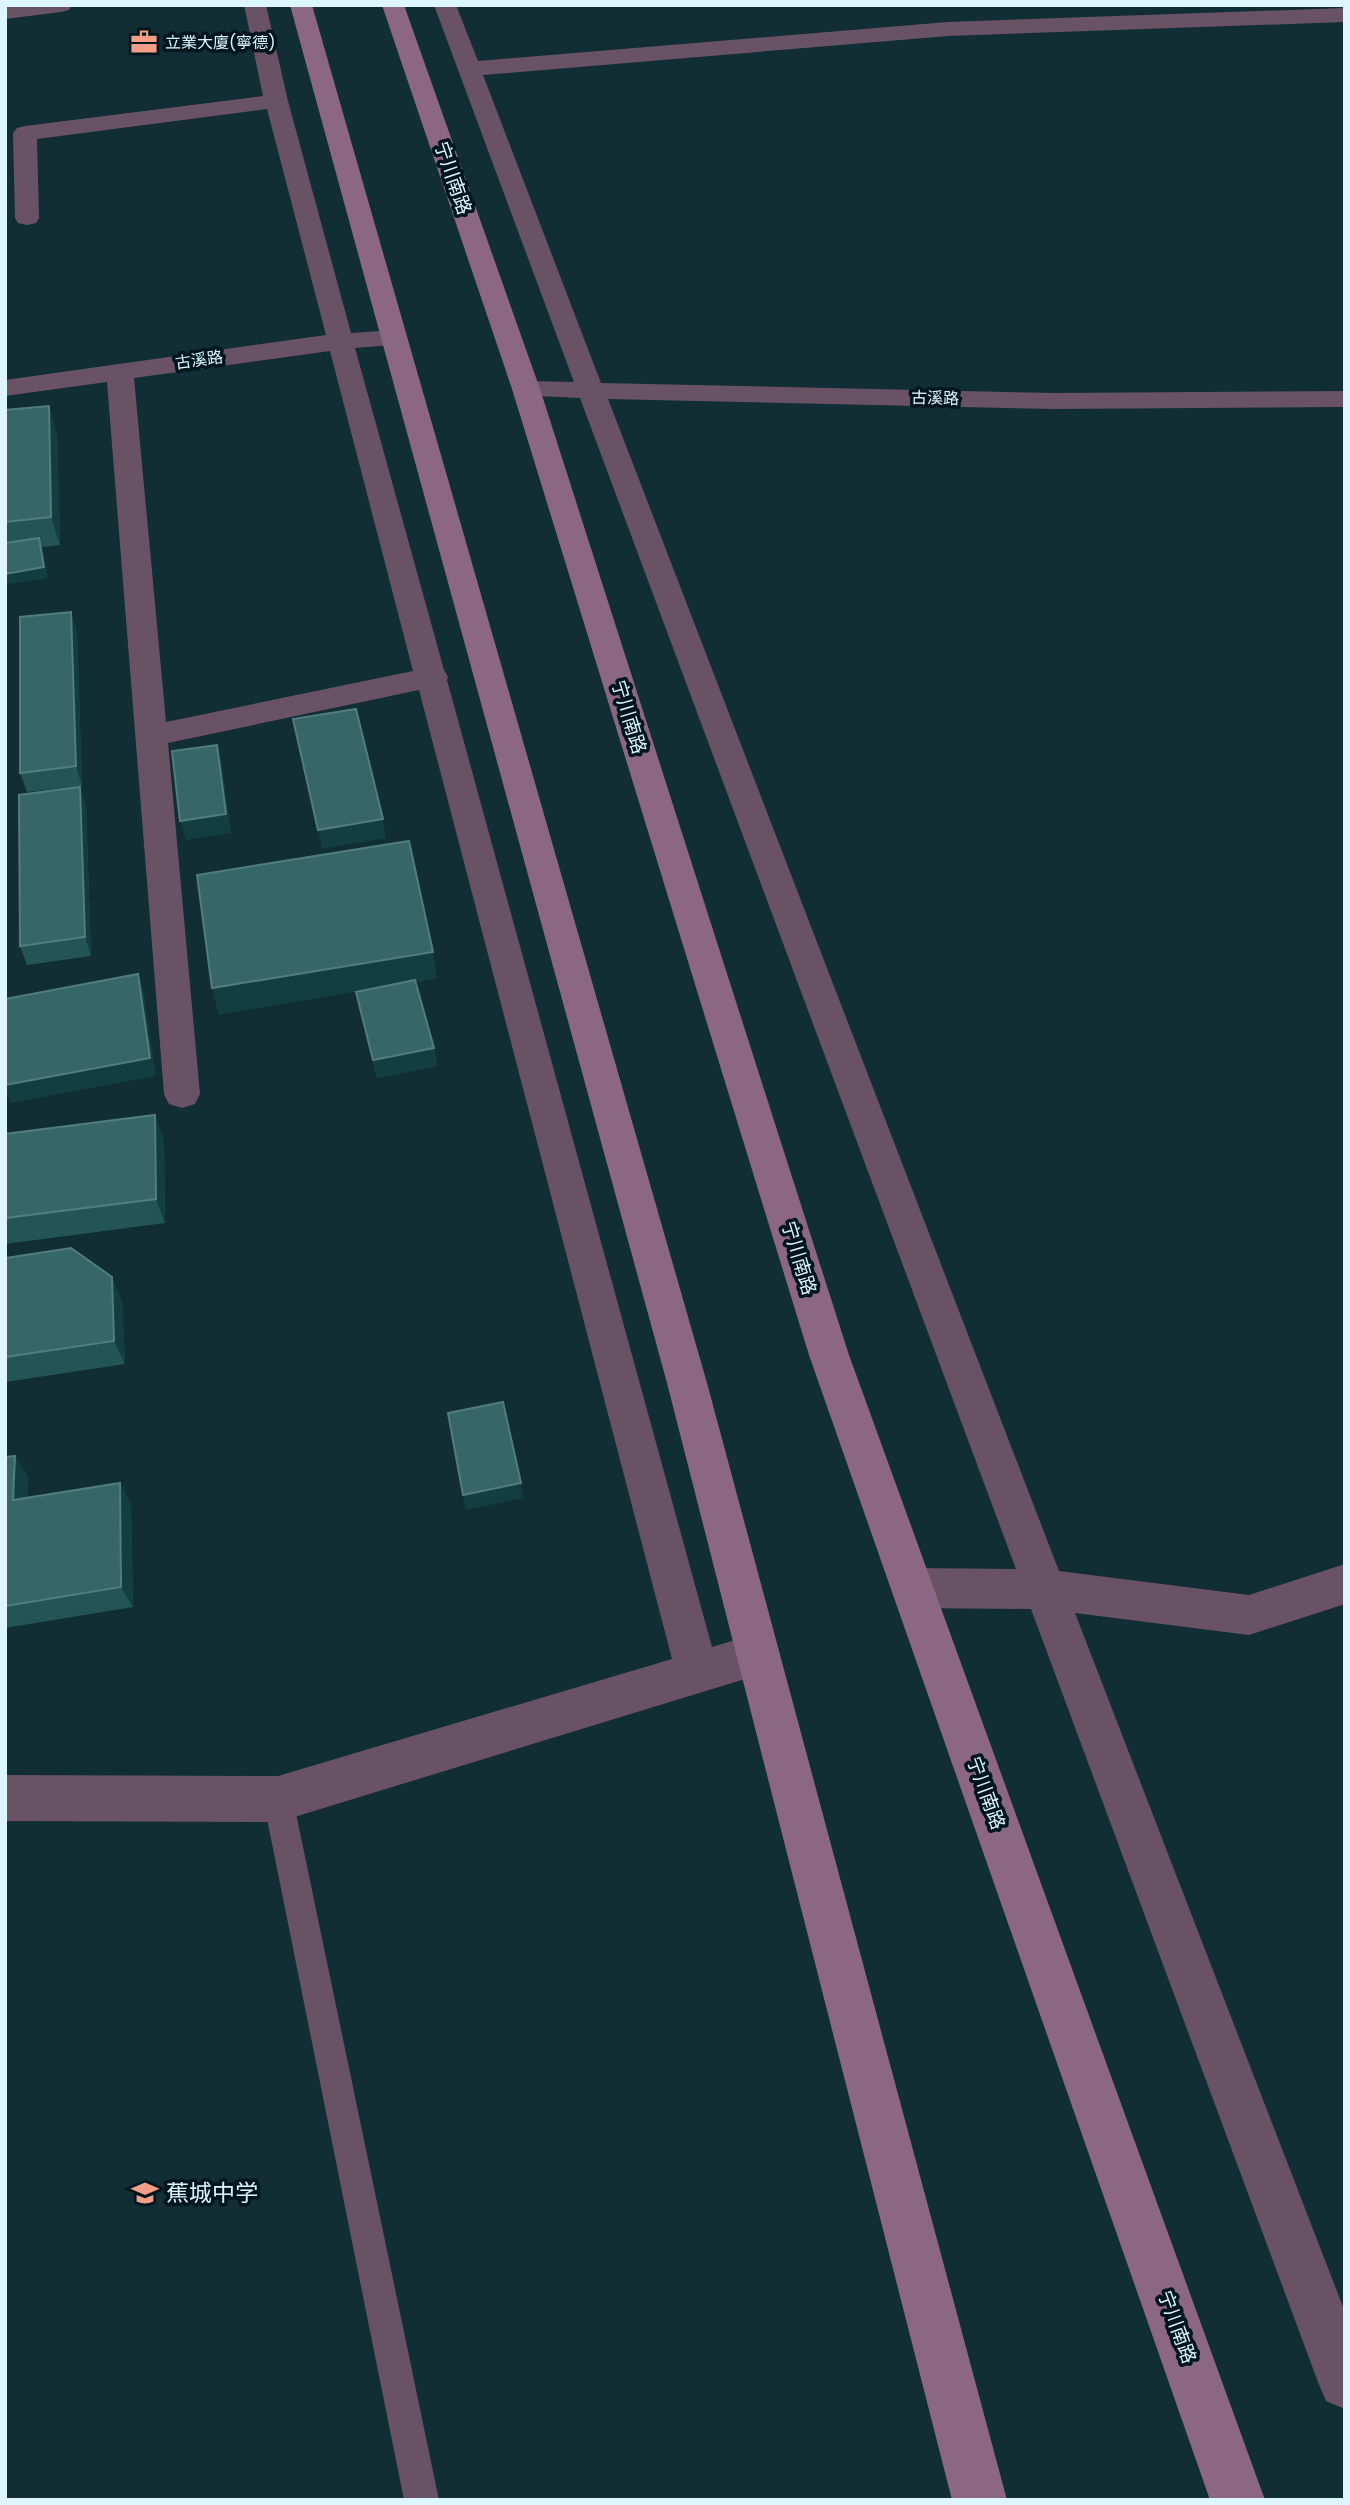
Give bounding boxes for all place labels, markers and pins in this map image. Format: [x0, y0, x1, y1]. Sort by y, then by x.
office icon: 立業大廈(寧德) [129, 27, 159, 57]
place label: 立業大廈(寧德) [165, 31, 276, 54]
place label: 蕉城中学 [166, 2177, 258, 2209]
school or university icon: 蕉城中学 [130, 2178, 160, 2208]

